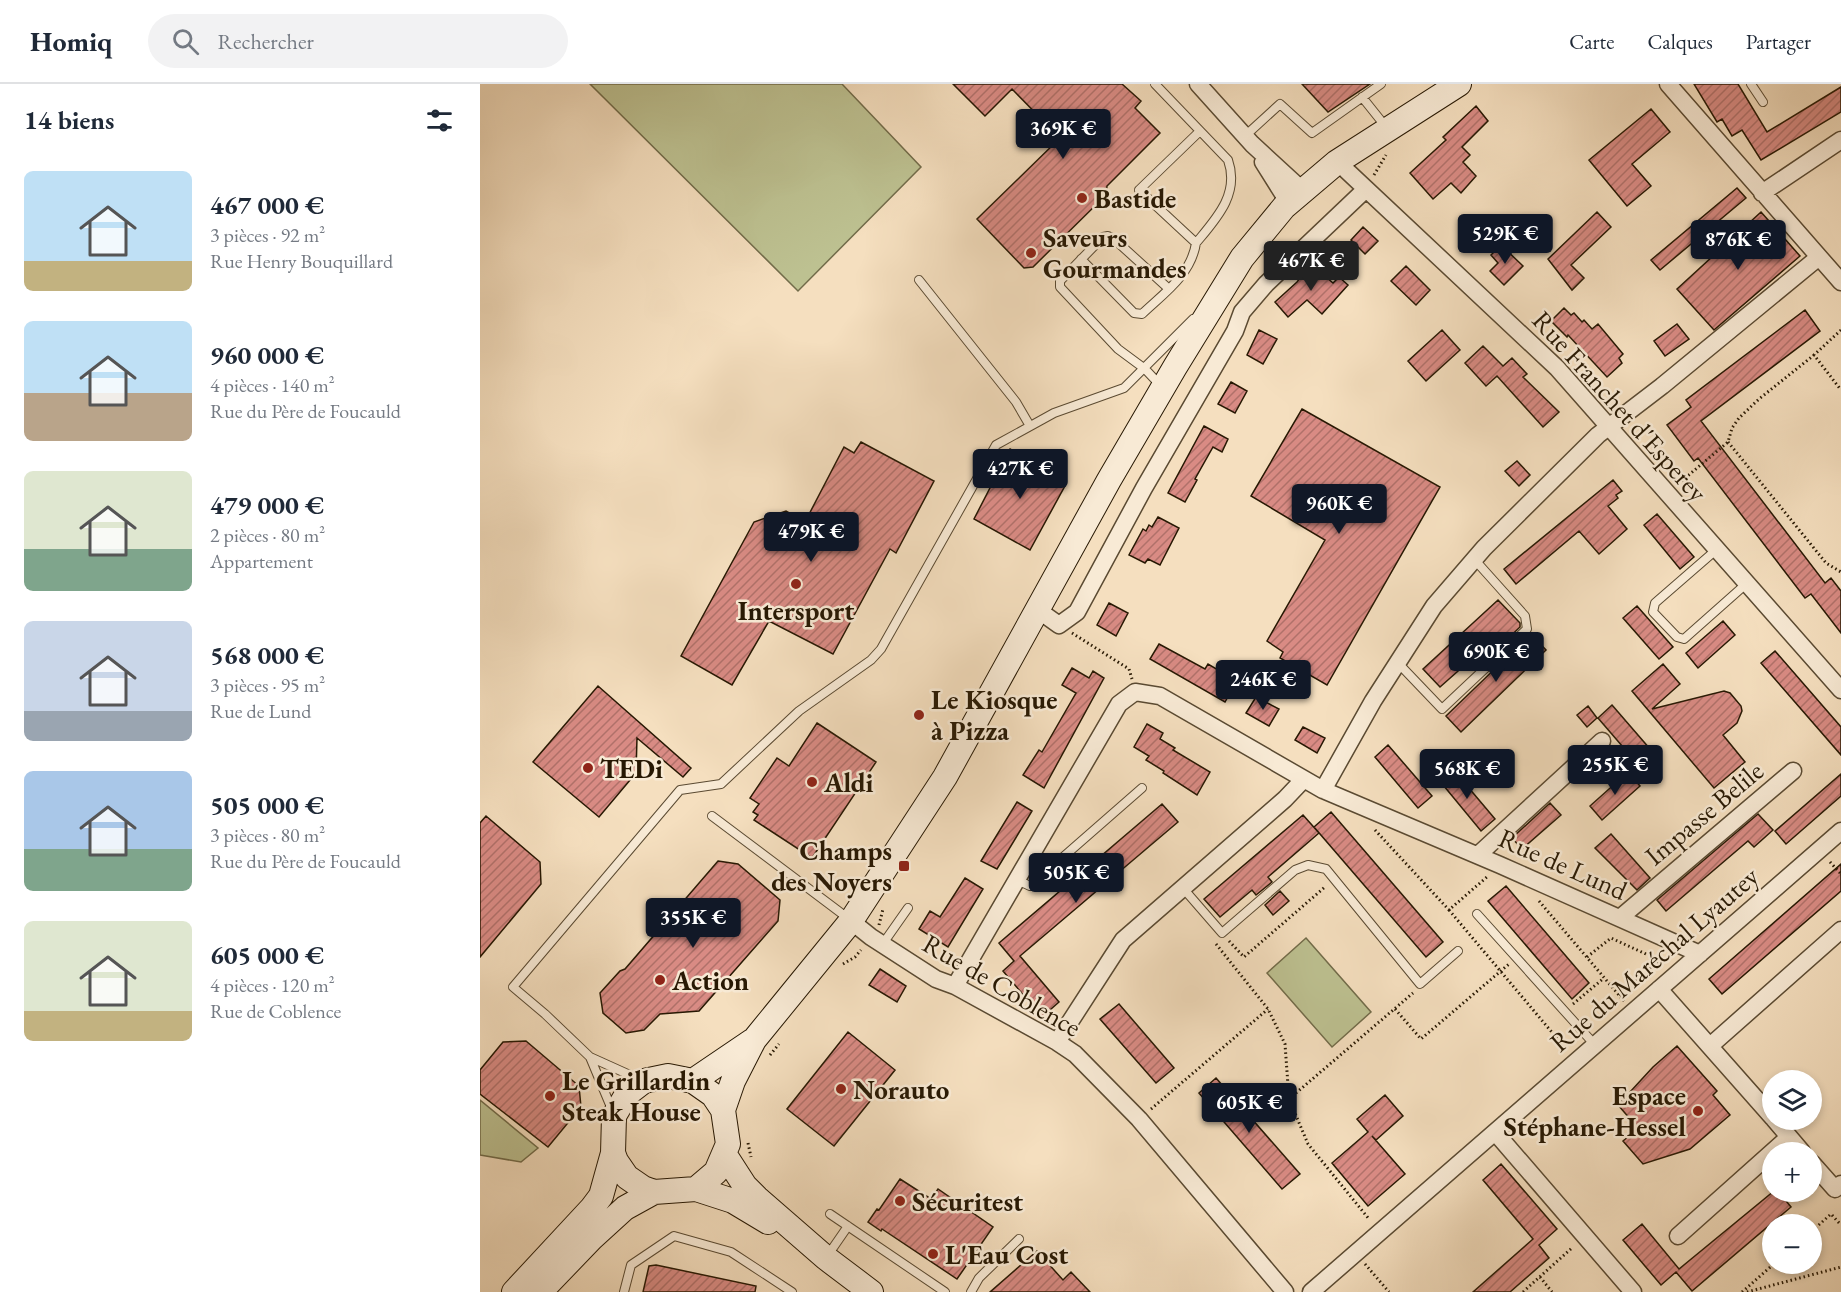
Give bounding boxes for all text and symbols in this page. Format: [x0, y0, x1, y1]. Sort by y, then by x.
search box [148, 14, 568, 68]
text: Homiq [30, 23, 112, 59]
icon: search [169, 25, 202, 58]
text: Rechercher [217, 27, 314, 56]
text: Carte [1569, 28, 1614, 55]
text: Calques [1647, 28, 1713, 55]
text: Partager [1746, 28, 1811, 55]
text: 14 biens [24, 103, 114, 137]
icon: filters [423, 104, 456, 137]
pin: 369K € [1014, 109, 1112, 160]
text: 369K € [1030, 115, 1096, 141]
place label: Bastide [1094, 181, 1176, 216]
text: 467 000 € [210, 188, 324, 222]
marker: Bastide [1075, 191, 1089, 205]
icon: home [72, 195, 144, 267]
pin: 529K € [1456, 214, 1554, 265]
place label: Saveurs Gourmandes [1043, 220, 1186, 286]
text: 529K € [1472, 220, 1538, 246]
pin: 876K € [1689, 220, 1787, 271]
text: 3 pièces · 92 m² [210, 222, 325, 248]
text: 876K € [1705, 226, 1771, 252]
pin: 467K € [1262, 241, 1360, 292]
marker: Saveurs Gourmandes [1024, 246, 1038, 260]
text: 467K € [1278, 247, 1344, 273]
text: Rue Henry Bouquillard [210, 248, 393, 274]
street label: Rue Franchet d'Esperey [1525, 303, 1715, 509]
text: 960 000 € [210, 338, 324, 372]
icon: home [72, 345, 144, 417]
text: 4 pièces · 140 m² [210, 372, 335, 398]
text: Rue du Père de Foucauld [210, 398, 401, 424]
pin: 427K € [971, 449, 1069, 500]
text: 427K € [987, 455, 1053, 481]
pin: 960K € [1290, 484, 1388, 535]
text: 479 000 € [210, 488, 324, 522]
text: 960K € [1306, 490, 1372, 516]
icon: home [72, 495, 144, 567]
pin: 479K € [762, 512, 860, 563]
text: 479K € [778, 518, 844, 544]
text: 2 pièces · 80 m² [210, 522, 325, 548]
text: Appartement [210, 548, 313, 574]
marker: Intersport [789, 577, 803, 591]
place label: Intersport [738, 593, 854, 628]
pin: 690K € [1447, 632, 1545, 683]
text: 568 000 € [210, 638, 324, 672]
text: 690K € [1463, 638, 1529, 664]
icon: home [72, 645, 144, 717]
pin: 246K € [1214, 660, 1312, 711]
text: 246K € [1230, 666, 1296, 692]
text: 3 pièces · 95 m² [210, 672, 325, 698]
place label: Le Kiosque à Pizza [931, 682, 1057, 748]
text: Rue de Lund [210, 698, 311, 724]
marker: Le Kiosque à Pizza [912, 708, 926, 722]
pin: 255K € [1566, 745, 1664, 796]
pin: 568K € [1418, 749, 1516, 800]
place label: TEDi [600, 751, 663, 786]
text: 255K € [1582, 751, 1648, 777]
street label: Impasse Belile [1637, 753, 1771, 873]
text: 568K € [1434, 755, 1500, 781]
marker: TEDi [581, 761, 595, 775]
place label: Aldi [823, 765, 874, 800]
marker: Aldi [805, 775, 819, 789]
text: 505 000 € [210, 788, 324, 822]
icon: home [72, 795, 144, 867]
street label: Rue de Lund [1493, 820, 1633, 908]
text: 3 pièces · 80 m² [210, 822, 325, 848]
place label: Champs des Noyers [771, 833, 892, 899]
text: Rue du Père de Foucauld [210, 848, 401, 874]
pin: 505K € [1027, 853, 1125, 904]
marker: Champs des Noyers [897, 859, 911, 873]
text: 505K € [1043, 859, 1109, 885]
street label: Rue du Maréchal Lyautey [1542, 859, 1766, 1059]
pin: 355K € [644, 898, 742, 949]
text: 355K € [660, 904, 726, 930]
street label: Rue de Coblence [916, 926, 1088, 1044]
text: 605 000 € [210, 938, 324, 972]
icon: home [72, 945, 144, 1017]
place label: Action [671, 963, 749, 998]
text: 4 pièces · 120 m² [210, 972, 335, 998]
marker: Action [653, 973, 667, 987]
text: Rue de Coblence [210, 998, 341, 1024]
place label: Le Grillardin Steak House [562, 1063, 710, 1129]
map controls [1762, 1070, 1822, 1274]
button: layers [1762, 1070, 1822, 1130]
place label: Norauto [853, 1072, 949, 1107]
place label: Espace Stéphane-Hessel [1504, 1078, 1686, 1144]
marker: Norauto [834, 1082, 848, 1096]
pin: 605K € [1200, 1083, 1298, 1134]
marker: Le Grillardin Steak House [543, 1089, 557, 1103]
text: 605K € [1216, 1089, 1282, 1115]
marker: Espace Stéphane-Hessel [1691, 1104, 1705, 1118]
button: + [1762, 1142, 1822, 1202]
place label: Sécuritest [912, 1184, 1023, 1219]
marker: Sécuritest [893, 1194, 907, 1208]
button: − [1762, 1214, 1822, 1274]
place label: L'Eau Cost [945, 1237, 1068, 1272]
marker: L'Eau Cost [926, 1247, 940, 1261]

